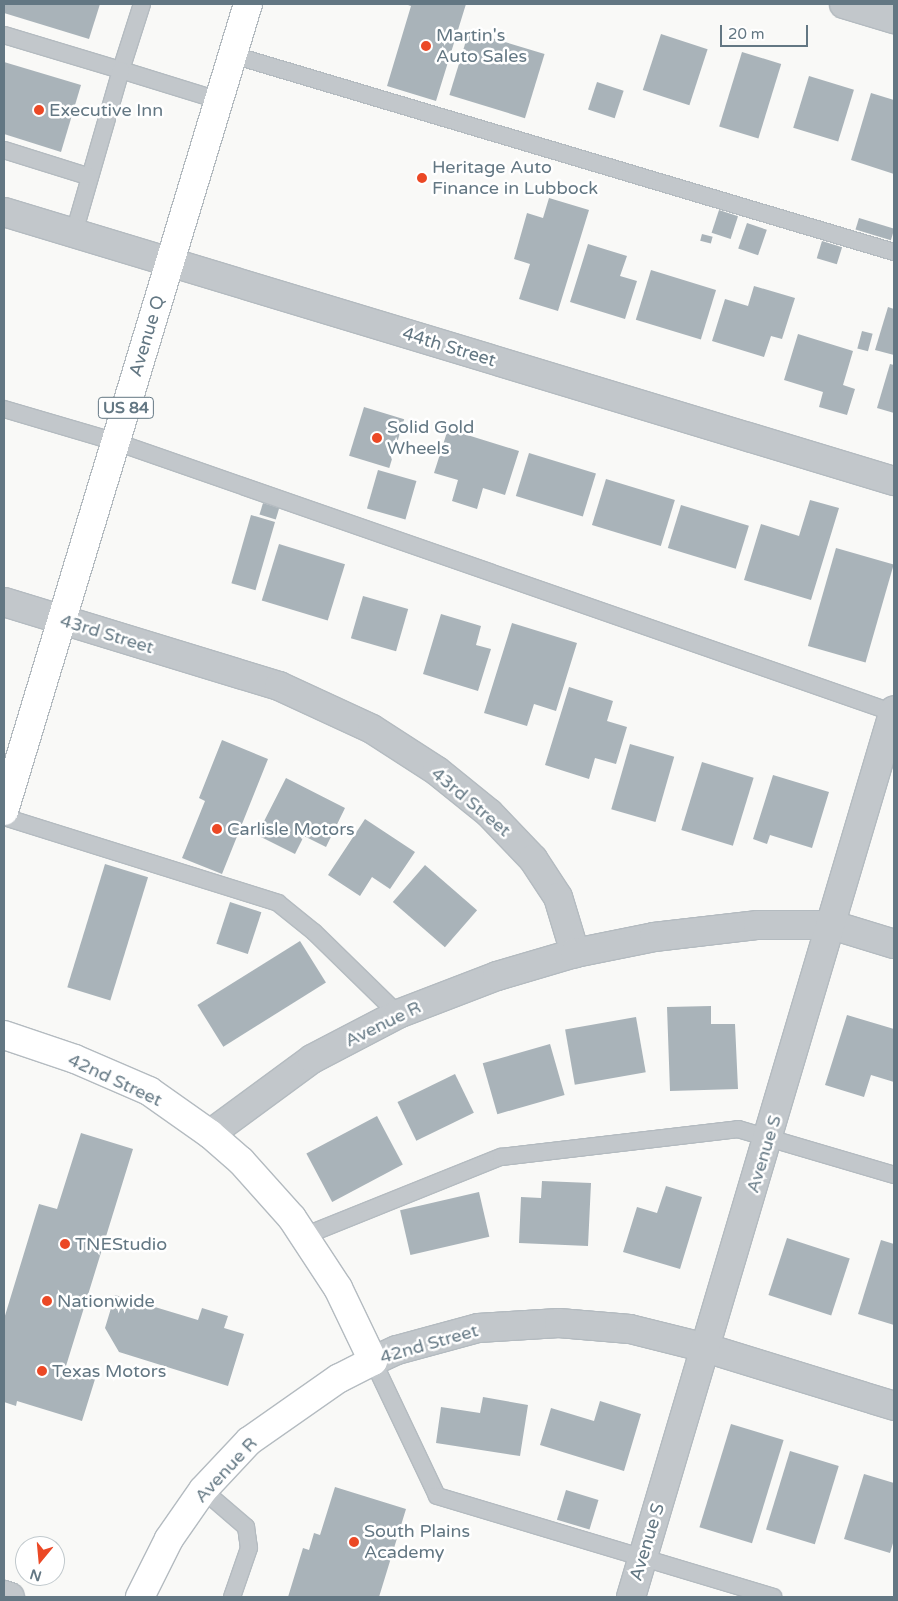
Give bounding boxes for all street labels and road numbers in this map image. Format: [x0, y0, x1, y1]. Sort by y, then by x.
street label: Avenue Q [124, 293, 170, 379]
street label: 44th Street [400, 323, 498, 371]
road number: US 84 [97, 394, 155, 422]
street label: 43rd Street [58, 610, 156, 658]
street label: 43rd Street [427, 763, 515, 841]
street label: Avenue R [341, 996, 425, 1052]
street label: 42nd Street [65, 1049, 165, 1111]
street label: Avenue S [742, 1112, 786, 1196]
street label: 42nd Street [377, 1320, 481, 1368]
street label: Avenue R [190, 1433, 262, 1507]
street label: Avenue S [625, 1500, 669, 1584]

